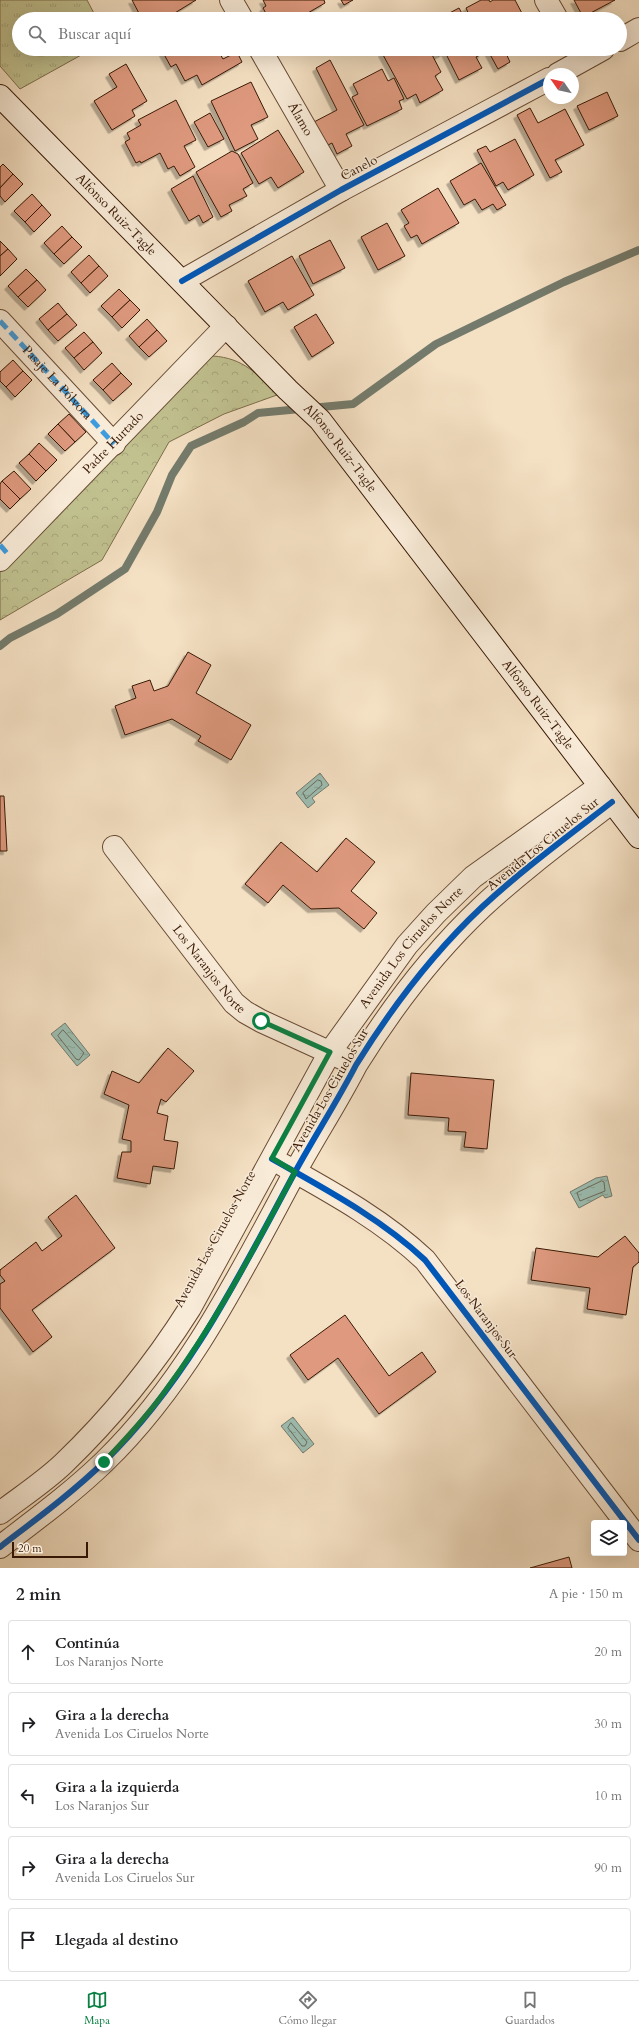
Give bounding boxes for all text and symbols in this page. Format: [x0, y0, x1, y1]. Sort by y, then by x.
search box [12, 12, 627, 56]
icon: search [26, 23, 48, 45]
text: Buscar aquí [58, 24, 131, 44]
north arrow [543, 68, 579, 104]
street label: Álamo [284, 99, 317, 139]
street label: Canelo [337, 151, 381, 185]
street label: Alfonso Ruiz-Tagle [72, 169, 161, 260]
street label: Pasaje La Pólvora [18, 342, 96, 424]
street label: Alfonso Ruiz-Tagle [299, 400, 381, 496]
street label: Padre Hurtado [79, 407, 148, 478]
street label: Alfonso Ruiz-Tagle [498, 656, 578, 754]
street label: Avenida Los Ciruelos Sur [483, 793, 603, 895]
street label: Avenida Los Ciruelos Norte [355, 882, 467, 1012]
street label: Los Naranjos Norte [168, 921, 249, 1018]
route start [252, 1012, 270, 1030]
street label: Avenida Los Ciruelos Sur [287, 1025, 373, 1155]
street label: Avenida Los Ciruelos Norte [170, 1167, 260, 1311]
street label: Los Naranjos Sur [450, 1276, 522, 1362]
route end [95, 1453, 113, 1471]
map controls [591, 1520, 627, 1556]
button: layers [591, 1520, 627, 1556]
scale bar [12, 1540, 88, 1559]
text: 20 m [18, 1541, 42, 1556]
text: 2 min [16, 1583, 61, 1606]
text: A pie · 150 m [549, 1585, 623, 1603]
text: Continúa [55, 1633, 120, 1653]
icon: ahead [17, 1641, 39, 1663]
text: 20 m [594, 1643, 622, 1661]
text: Los Naranjos Norte [55, 1653, 164, 1671]
text: Gira a la derecha [55, 1705, 169, 1725]
icon: right [17, 1713, 39, 1735]
text: 30 m [594, 1715, 622, 1733]
text: Avenida Los Ciruelos Norte [55, 1725, 209, 1743]
text: Gira a la izquierda [55, 1777, 179, 1797]
icon: left [17, 1785, 39, 1807]
text: 10 m [594, 1787, 622, 1805]
text: Los Naranjos Sur [55, 1797, 149, 1815]
text: Gira a la derecha [55, 1849, 169, 1869]
icon: right [17, 1857, 39, 1879]
text: 90 m [594, 1859, 622, 1877]
text: Avenida Los Ciruelos Sur [55, 1869, 194, 1887]
icon: arrive [17, 1929, 39, 1951]
text: Llegada al destino [55, 1930, 178, 1950]
tab: Mapa [84, 1989, 110, 2028]
tab: Cómo llegar [279, 1989, 337, 2028]
tab: Guardados [505, 1989, 555, 2028]

